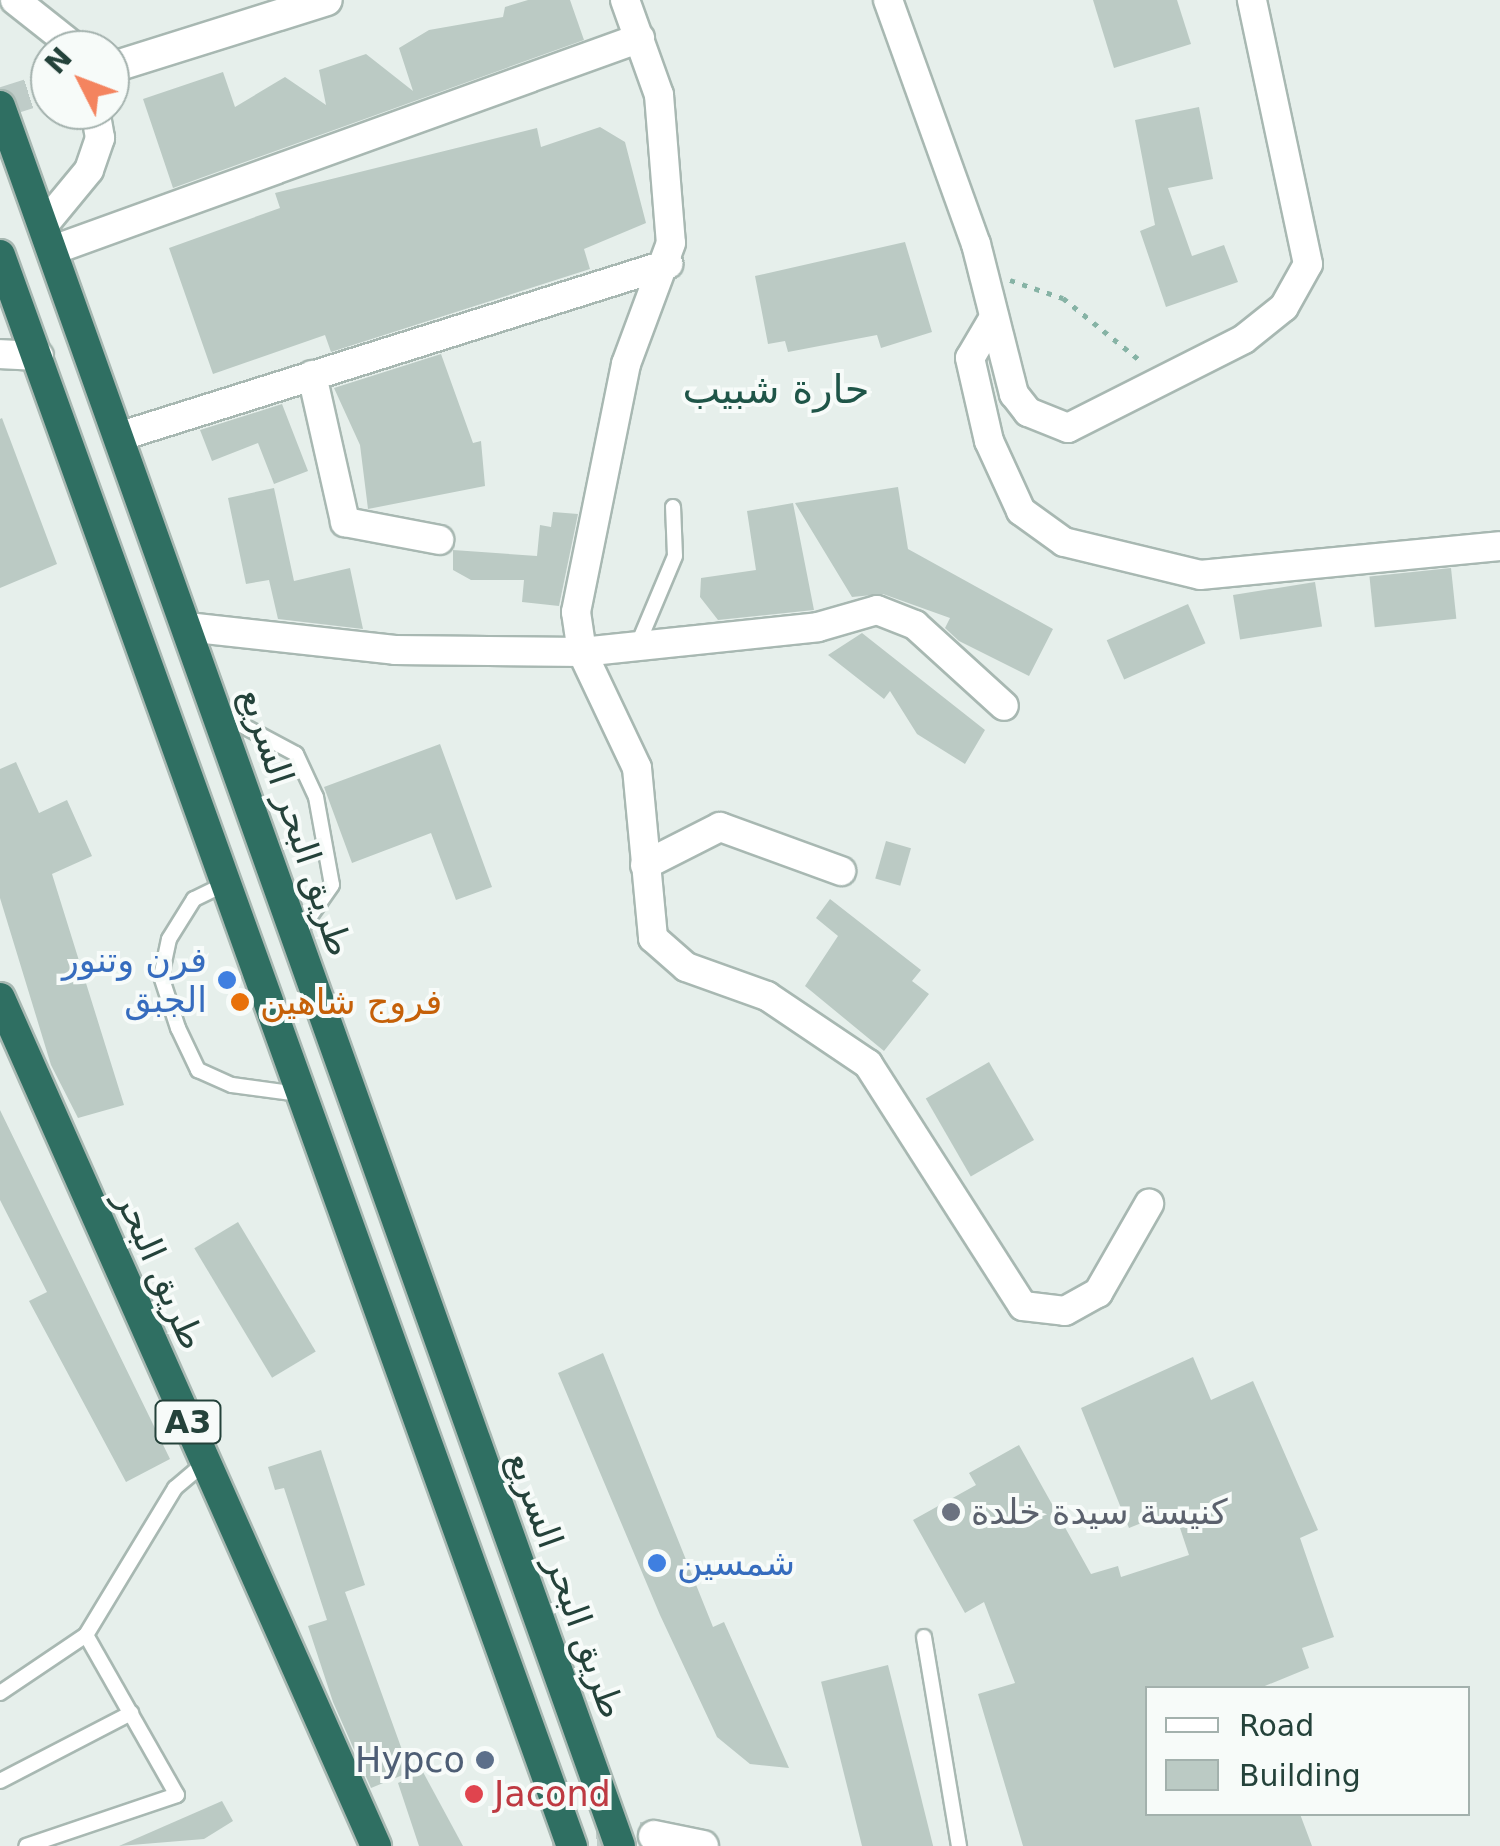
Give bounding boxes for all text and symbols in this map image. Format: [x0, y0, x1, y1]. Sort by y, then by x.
north arrow [30, 30, 130, 130]
text: N [39, 41, 79, 81]
district label: حارة شبيب [683, 365, 869, 413]
street label: طريق البحر السريع [230, 683, 362, 961]
place label: فرن وتنور الجبق [62, 939, 207, 1021]
marker: فرن وتنور الجبق [216, 969, 238, 991]
place label: فروج شاهين [260, 981, 442, 1023]
marker: فروج شاهين [229, 991, 251, 1013]
street label: طريق البحر [106, 1184, 214, 1356]
road number: A3 [153, 1395, 223, 1449]
street label: طريق البحر السريع [498, 1446, 634, 1724]
place label: كنيسة سيدة خلدة [971, 1491, 1228, 1533]
marker: كنيسة سيدة خلدة [940, 1501, 962, 1523]
place label: شمسين [677, 1542, 795, 1584]
marker: شمسين [646, 1552, 668, 1574]
legend [1145, 1686, 1470, 1816]
text: Road [1239, 1708, 1314, 1743]
place label: Hypco [355, 1739, 465, 1781]
marker: Hypco [474, 1749, 496, 1771]
text: Building [1239, 1758, 1361, 1793]
place label: Jacond [494, 1773, 611, 1815]
marker: Jacond [463, 1783, 485, 1805]

